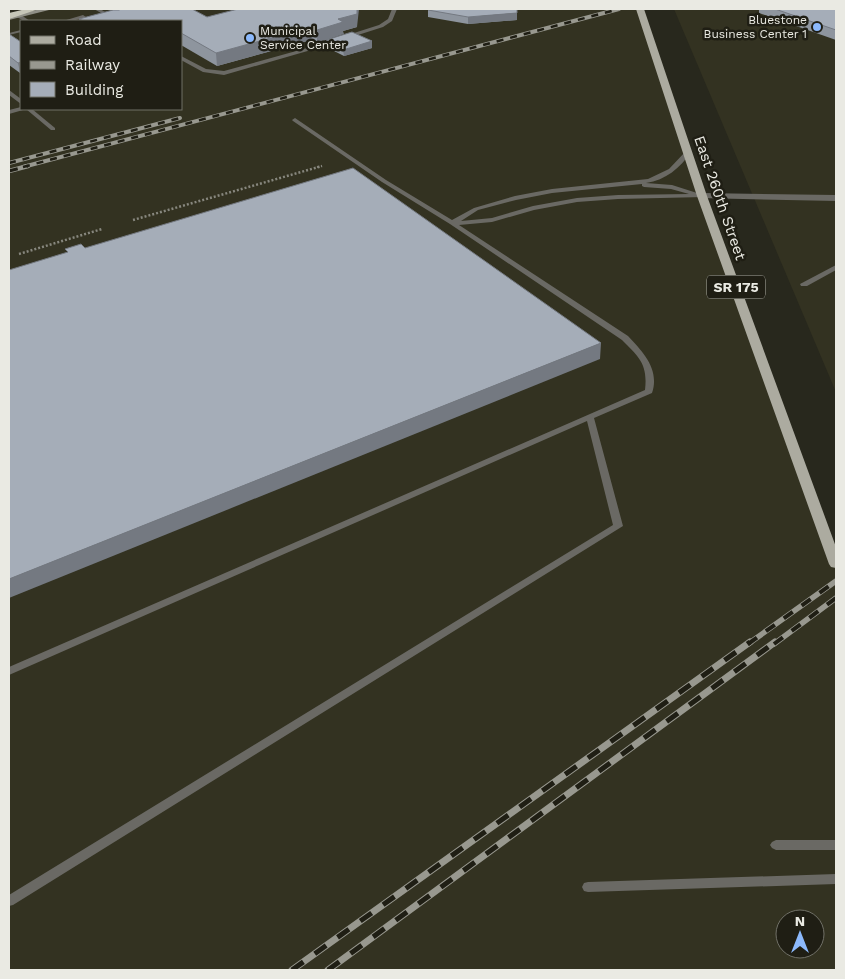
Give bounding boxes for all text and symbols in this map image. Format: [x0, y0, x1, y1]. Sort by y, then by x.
place label: Bluestone Business Center 1 [704, 13, 807, 41]
legend [20, 20, 182, 110]
marker: Bluestone Business Center 1 [811, 21, 823, 33]
place label: Municipal Service Center [260, 24, 346, 52]
text: Road [65, 31, 102, 49]
marker: Municipal Service Center [244, 32, 256, 44]
text: Railway [65, 56, 120, 74]
text: Building [65, 81, 123, 99]
street label: East 260th Street [690, 133, 750, 263]
road number: SR 175 [707, 276, 765, 298]
north arrow [775, 909, 825, 959]
text: N [795, 913, 805, 929]

